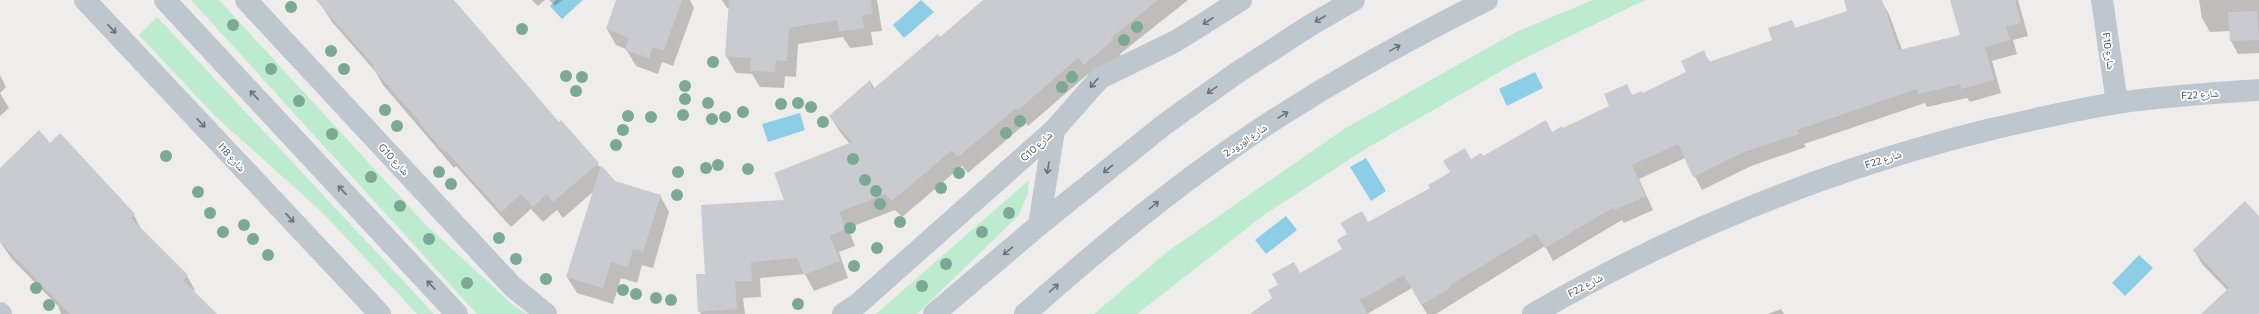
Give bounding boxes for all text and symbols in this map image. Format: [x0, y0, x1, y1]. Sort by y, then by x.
one-way arrow [1314, 16, 1326, 24]
one-way arrow [1203, 17, 1214, 25]
one-way arrow [107, 23, 116, 34]
street label: F10 شارع [2099, 32, 2118, 71]
one-way arrow [1389, 44, 1401, 51]
one-way arrow [1090, 78, 1099, 89]
one-way arrow [1206, 86, 1217, 94]
street label: F22 شارع [2181, 87, 2220, 102]
one-way arrow [249, 90, 258, 100]
one-way arrow [1277, 110, 1289, 118]
one-way arrow [196, 118, 205, 128]
street label: شارع الورود 2 [1221, 121, 1270, 160]
street label: G10 شارع [1017, 128, 1056, 164]
street label: I18 شارع [215, 140, 248, 175]
street label: G10 شارع [376, 141, 412, 178]
street label: F22 شارع [1863, 147, 1904, 171]
one-way arrow [1044, 161, 1052, 174]
one-way arrow [1103, 165, 1114, 173]
one-way arrow [337, 185, 347, 195]
one-way arrow [1149, 201, 1159, 210]
one-way arrow [285, 213, 294, 223]
one-way arrow [1002, 247, 1013, 256]
street label: F22 شارع [1566, 271, 1605, 300]
one-way arrow [427, 281, 436, 291]
one-way arrow [1048, 284, 1059, 293]

